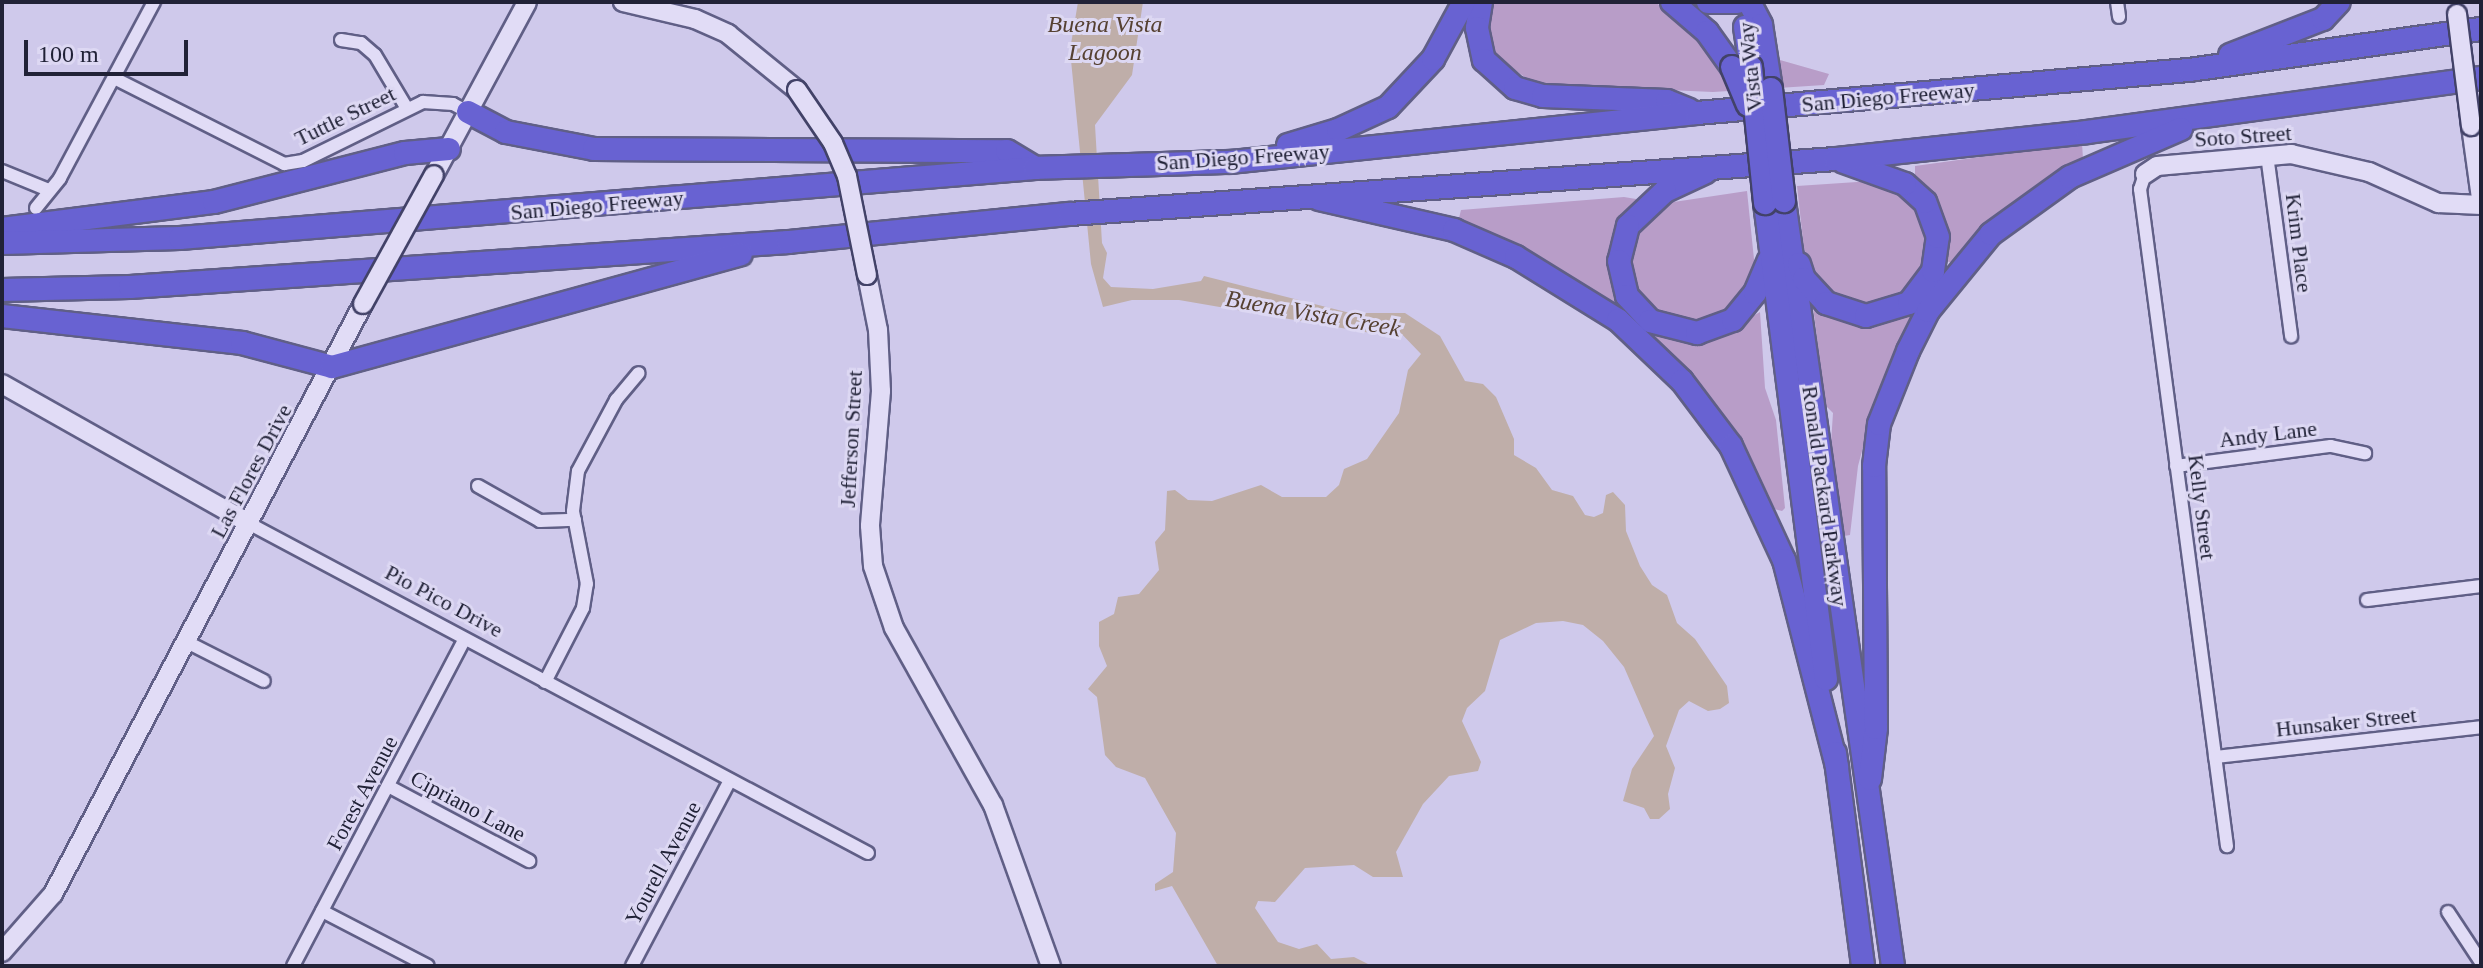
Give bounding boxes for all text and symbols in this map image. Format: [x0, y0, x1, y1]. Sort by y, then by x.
water label: Buena Vista Lagoon [1048, 11, 1162, 67]
street label: Vista Way [1732, 21, 1768, 113]
scale bar [28, 24, 192, 74]
text: 100 m [38, 41, 99, 67]
street label: San Diego Freeway [1800, 76, 1976, 118]
street label: Tuttle Street [290, 80, 400, 152]
street label: Soto Street [2194, 119, 2292, 153]
street label: San Diego Freeway [1156, 138, 1330, 176]
street label: San Diego Freeway [509, 184, 685, 226]
street label: Krim Place [2280, 192, 2318, 294]
water label: Buena Vista Creek [1223, 284, 1403, 344]
street label: Jefferson Street [834, 370, 868, 508]
street label: Ronald Packard Parkway [1796, 384, 1854, 608]
street label: Las Flores Drive [205, 400, 297, 542]
street label: Andy Lane [2218, 415, 2318, 453]
street label: Kelly Street [2182, 453, 2222, 561]
street label: Pio Pico Drive [381, 559, 507, 643]
street label: Hunsaker Street [2274, 701, 2418, 743]
street label: Forest Avenue [320, 731, 404, 855]
street label: Cipriano Lane [406, 765, 530, 847]
street label: Yourell Avenue [619, 796, 707, 930]

